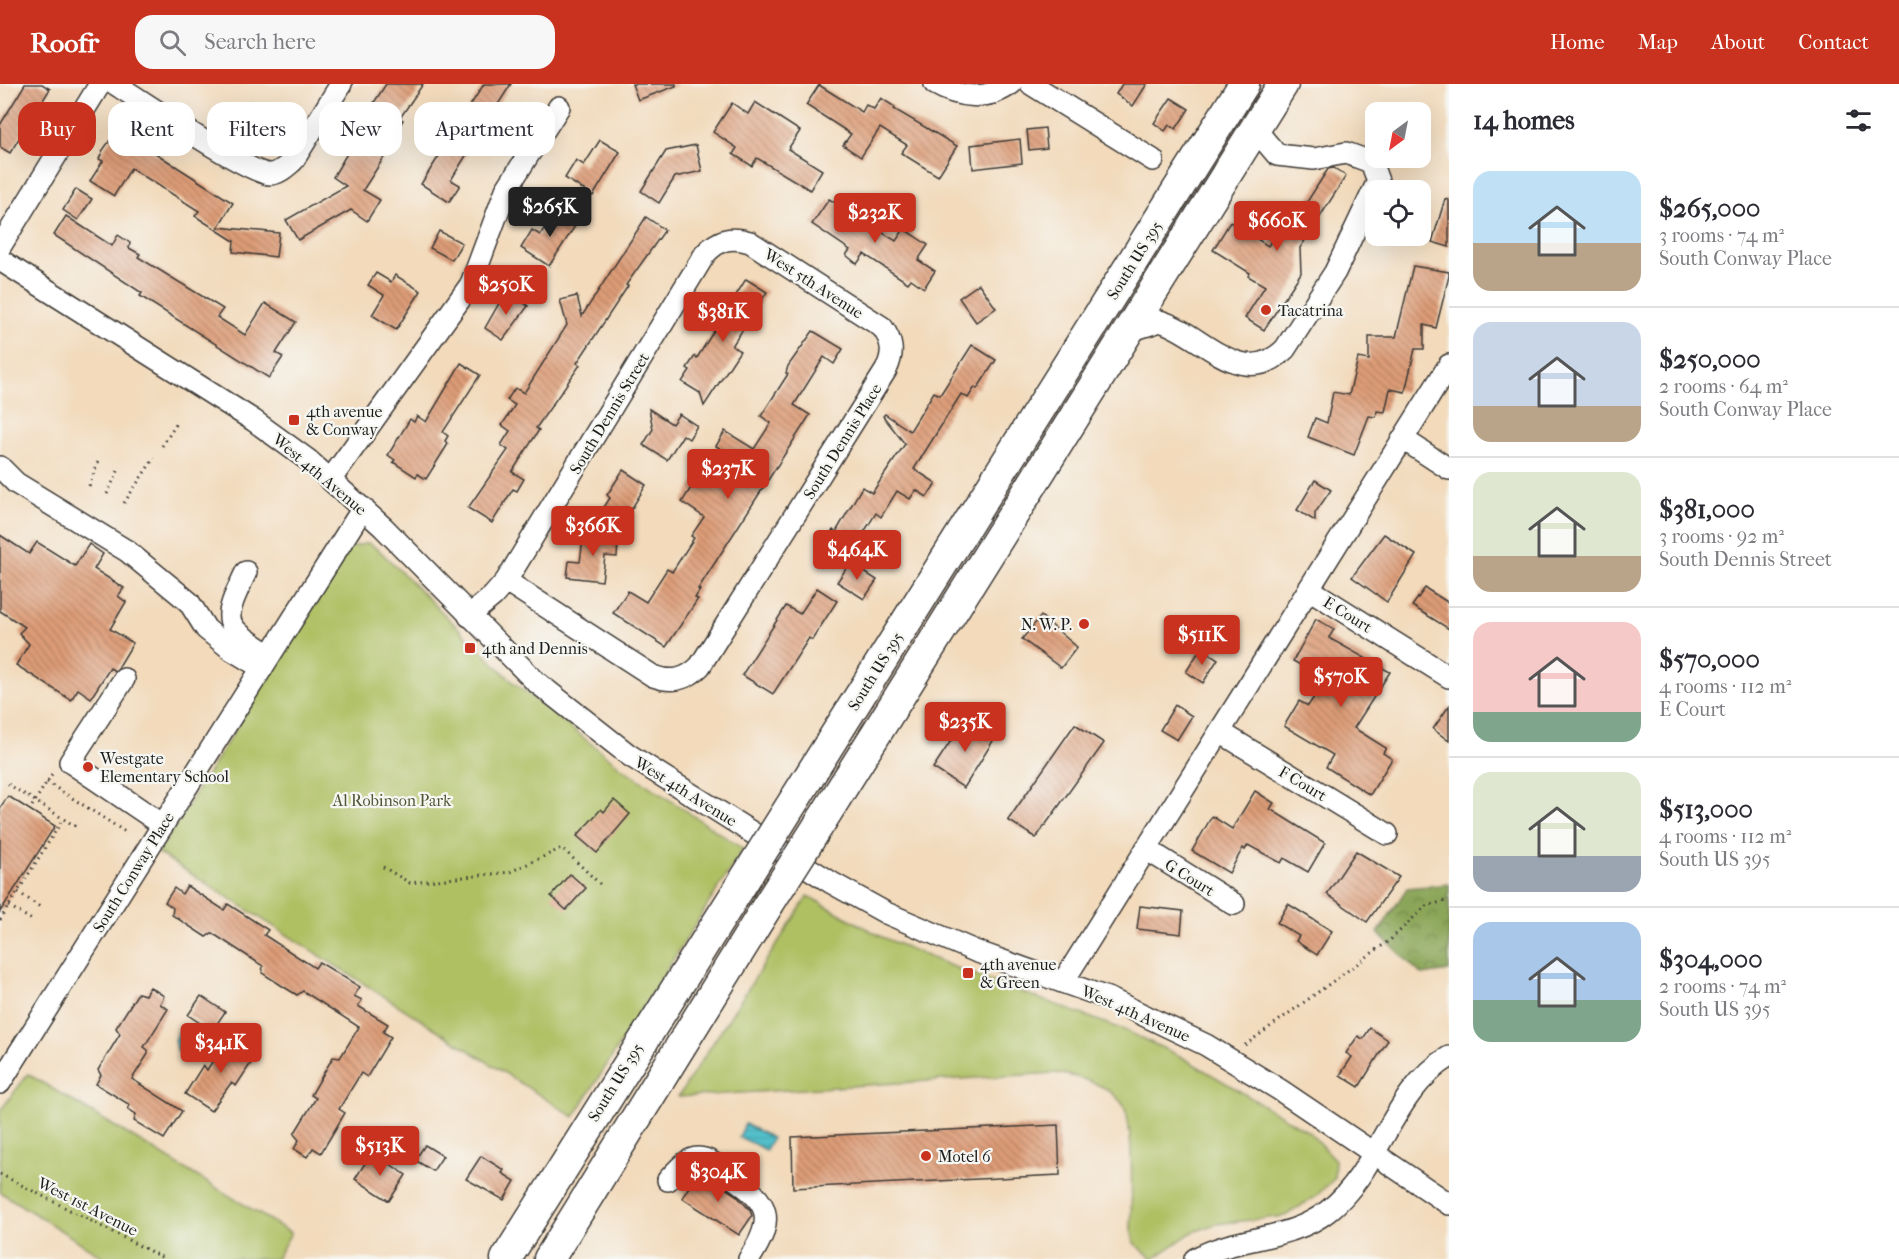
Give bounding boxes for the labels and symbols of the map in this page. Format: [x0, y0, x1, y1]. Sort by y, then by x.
north arrow [1365, 102, 1431, 168]
pin: $265K [508, 187, 592, 238]
pin: $232K [833, 193, 917, 244]
pin: $660K [1235, 201, 1319, 252]
street label: South US 395 [1103, 217, 1166, 303]
street label: West 5th Avenue [760, 244, 867, 323]
pin: $250K [464, 265, 548, 316]
pin: $381K [681, 292, 765, 343]
place label: Tacatrina [1278, 301, 1344, 320]
marker: Tacatrina [1259, 303, 1273, 317]
street label: South Dennis Street [566, 349, 653, 477]
street label: South Dennis Place [799, 380, 886, 503]
place label: 4th avenue & Conway [306, 402, 382, 439]
marker: 4th avenue & Conway [287, 413, 301, 427]
street label: West 4th Avenue [268, 429, 371, 519]
pin: $237K [686, 449, 770, 500]
pin: $366K [551, 506, 635, 557]
pin: $464K [815, 530, 899, 581]
street label: E Court [1320, 592, 1376, 637]
place label: N. W. P. [1021, 615, 1072, 634]
pin: $511K [1160, 615, 1244, 666]
marker: N. W. P. [1077, 617, 1091, 631]
street label: South US 395 [844, 628, 907, 714]
place label: 4th and Dennis [482, 639, 588, 658]
marker: 4th and Dennis [463, 641, 477, 655]
pin: $570K [1299, 657, 1383, 708]
pin: $235K [923, 702, 1007, 753]
place label: Westgate Elementary School [99, 749, 229, 786]
street label: West 4th Avenue [630, 752, 740, 830]
marker: Westgate Elementary School [81, 760, 95, 774]
street label: F Court [1275, 762, 1330, 805]
park label: Al Robinson Park [332, 791, 452, 810]
street label: South Conway Place [89, 808, 178, 936]
street label: G Court [1161, 855, 1218, 900]
place label: 4th avenue & Green [980, 955, 1056, 992]
marker: 4th avenue & Green [961, 966, 975, 980]
street label: West 4th Avenue [1078, 981, 1193, 1046]
pin: $341K [179, 1023, 263, 1074]
street label: South US 395 [584, 1039, 647, 1125]
pin: $513K [338, 1126, 422, 1177]
place label: Motel 6 [938, 1147, 991, 1166]
marker: Motel 6 [919, 1149, 933, 1163]
pin: $304K [676, 1152, 760, 1203]
street label: West 1st Avenue [34, 1173, 141, 1240]

